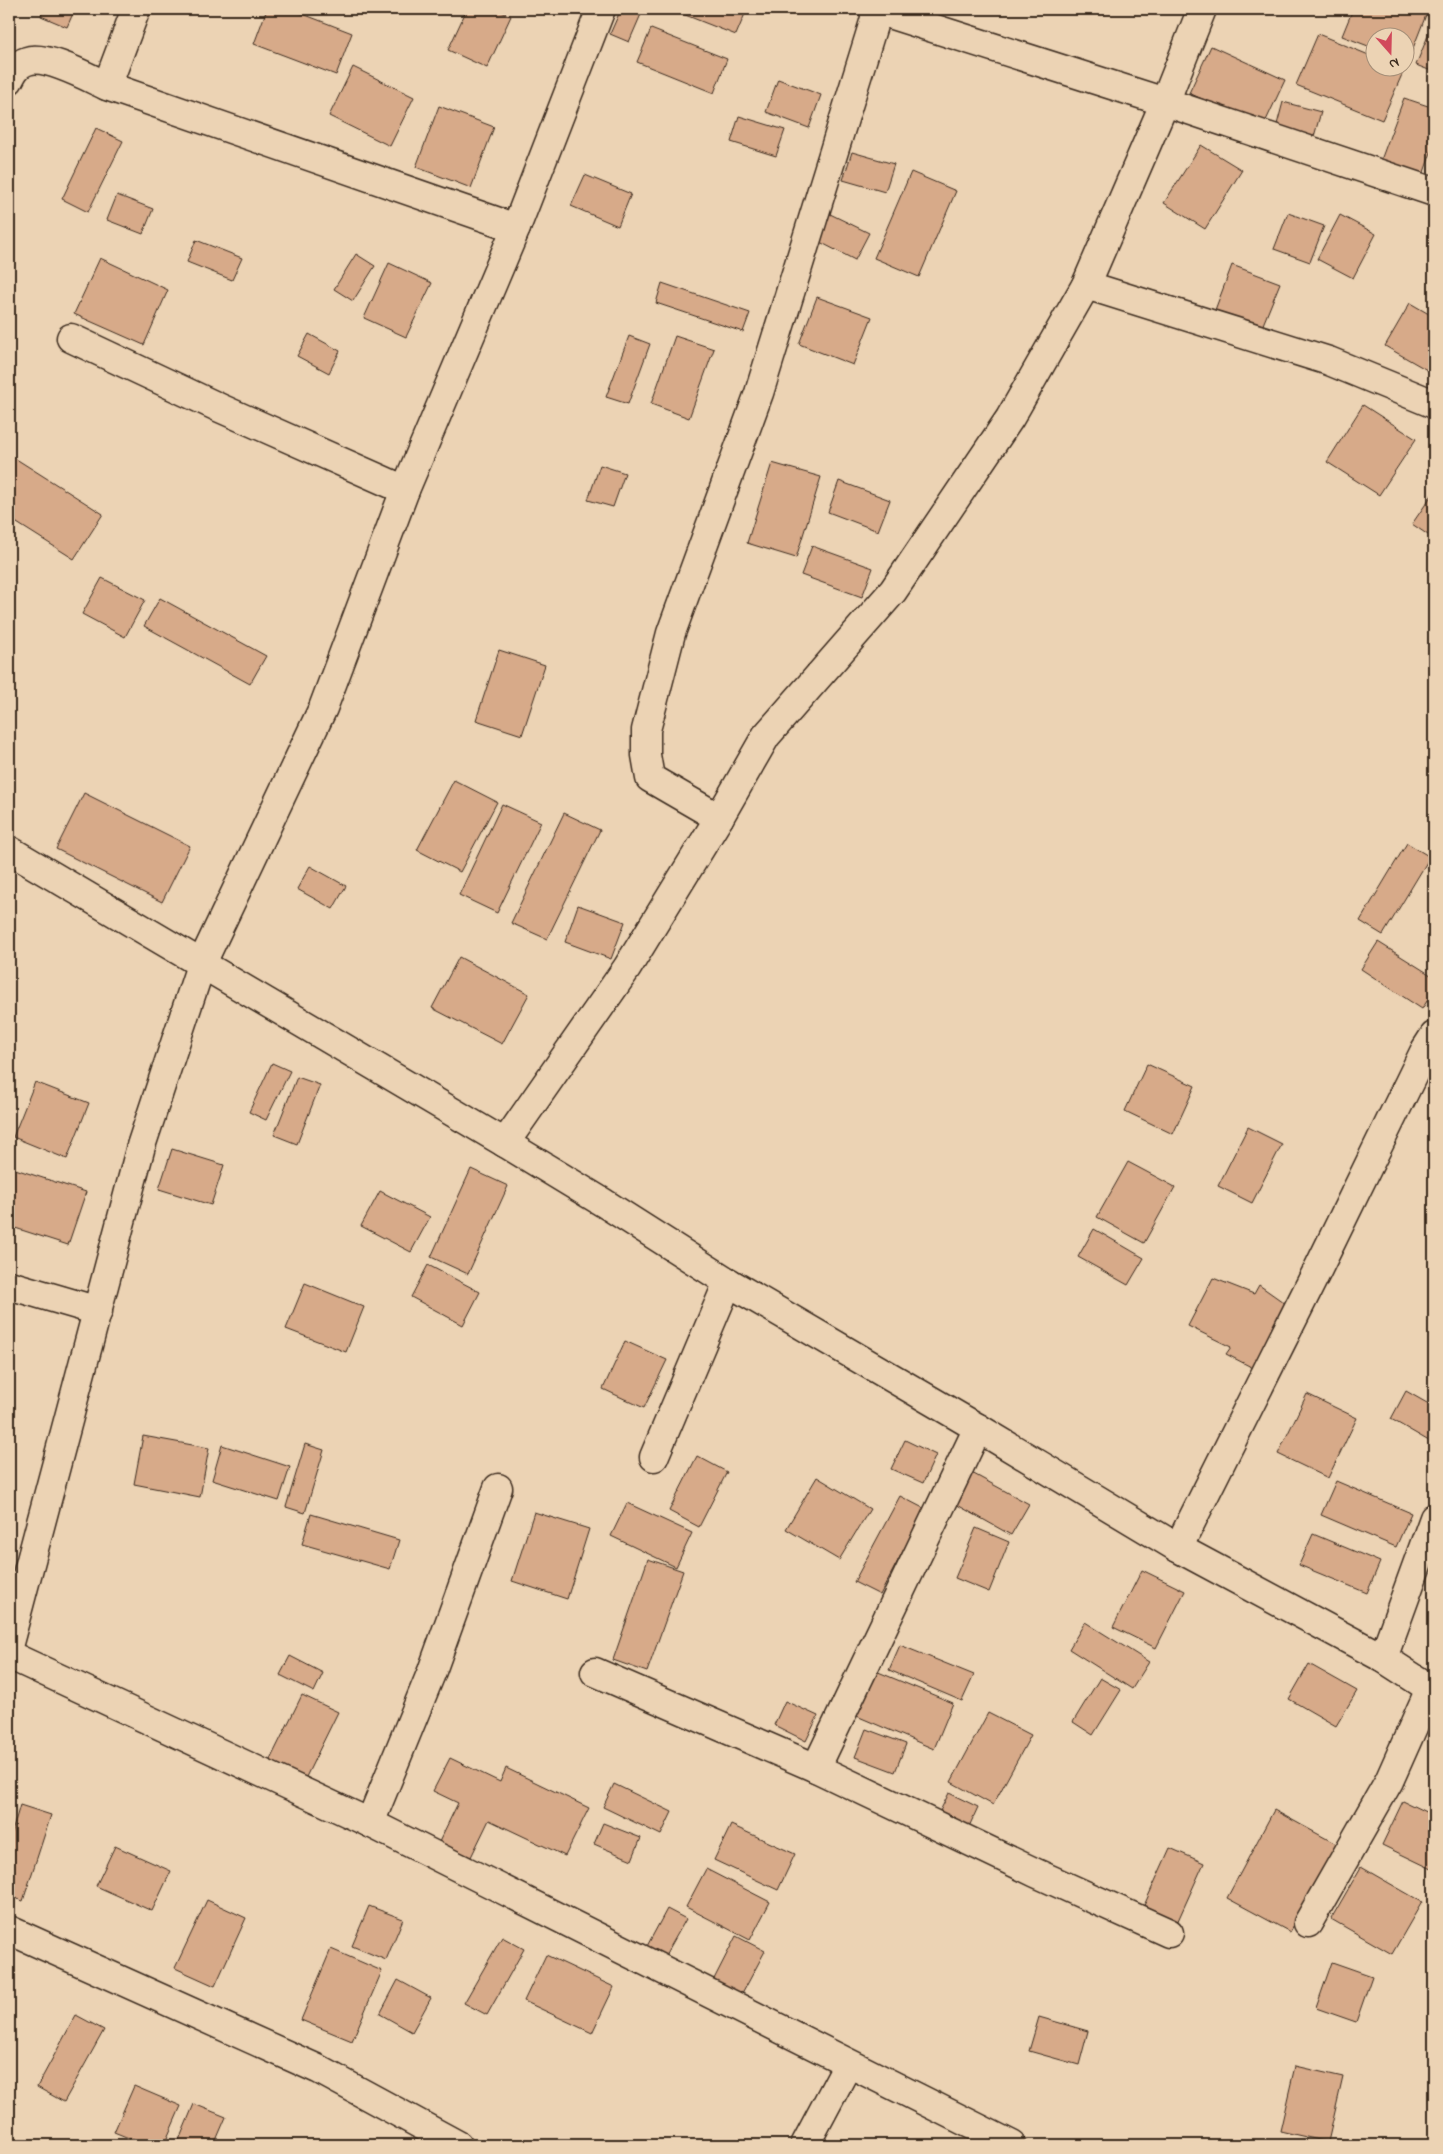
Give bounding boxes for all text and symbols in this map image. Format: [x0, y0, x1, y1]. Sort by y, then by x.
north arrow [1366, 28, 1416, 78]
text: N [1386, 51, 1402, 74]

